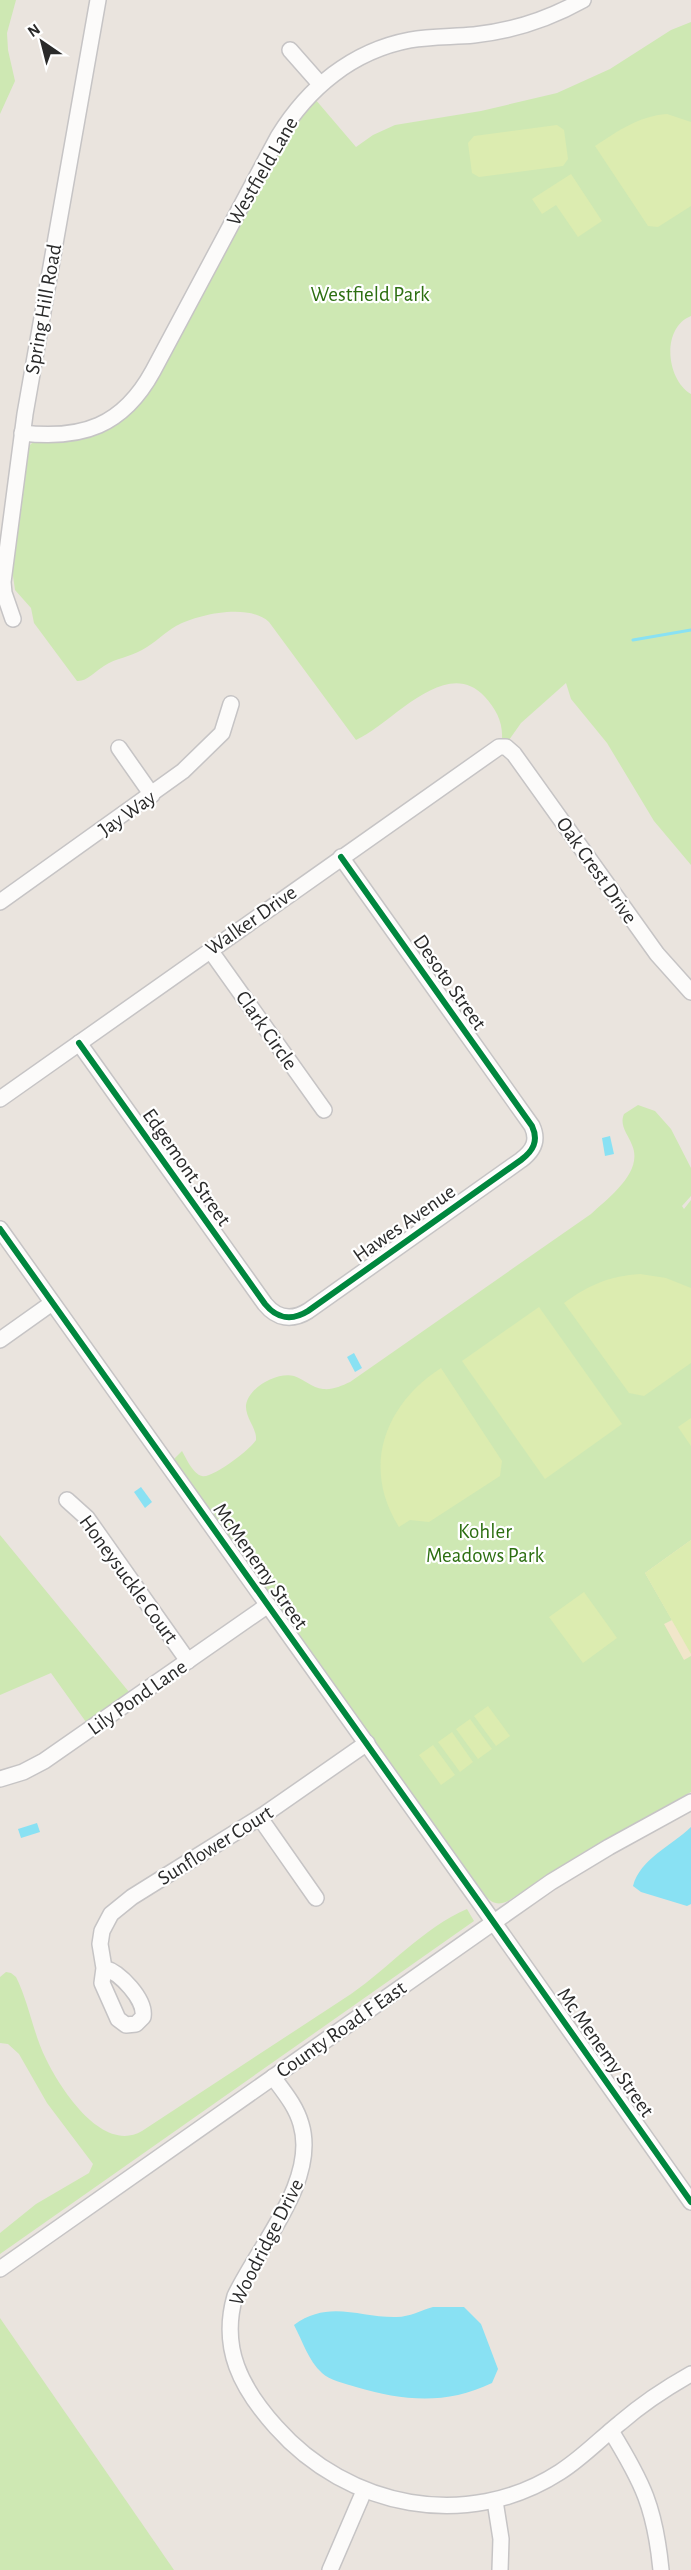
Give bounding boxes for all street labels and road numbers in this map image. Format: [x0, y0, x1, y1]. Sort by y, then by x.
street label: Westfield Lane [223, 113, 302, 229]
street label: Spring Hill Road [22, 242, 65, 376]
street label: Jay Way [95, 786, 160, 840]
street label: Oak Crest Drive [552, 813, 641, 927]
street label: Walker Drive [202, 882, 300, 959]
street label: Desoto Street [409, 931, 490, 1034]
street label: Clark Circle [232, 987, 301, 1074]
street label: Edgemont Street [138, 1105, 235, 1230]
street label: Hawes Avenue [349, 1181, 459, 1266]
street label: McMenemy Street [209, 1499, 312, 1634]
street label: Honeysuckle Court [75, 1511, 182, 1648]
street label: Lily Pond Lane [84, 1656, 191, 1739]
street label: Sunflower Court [154, 1801, 277, 1889]
street label: County Road F East [273, 1977, 410, 2082]
street label: Mc Menemy Street [553, 1984, 658, 2121]
street label: Woodridge Drive [226, 2175, 307, 2309]

